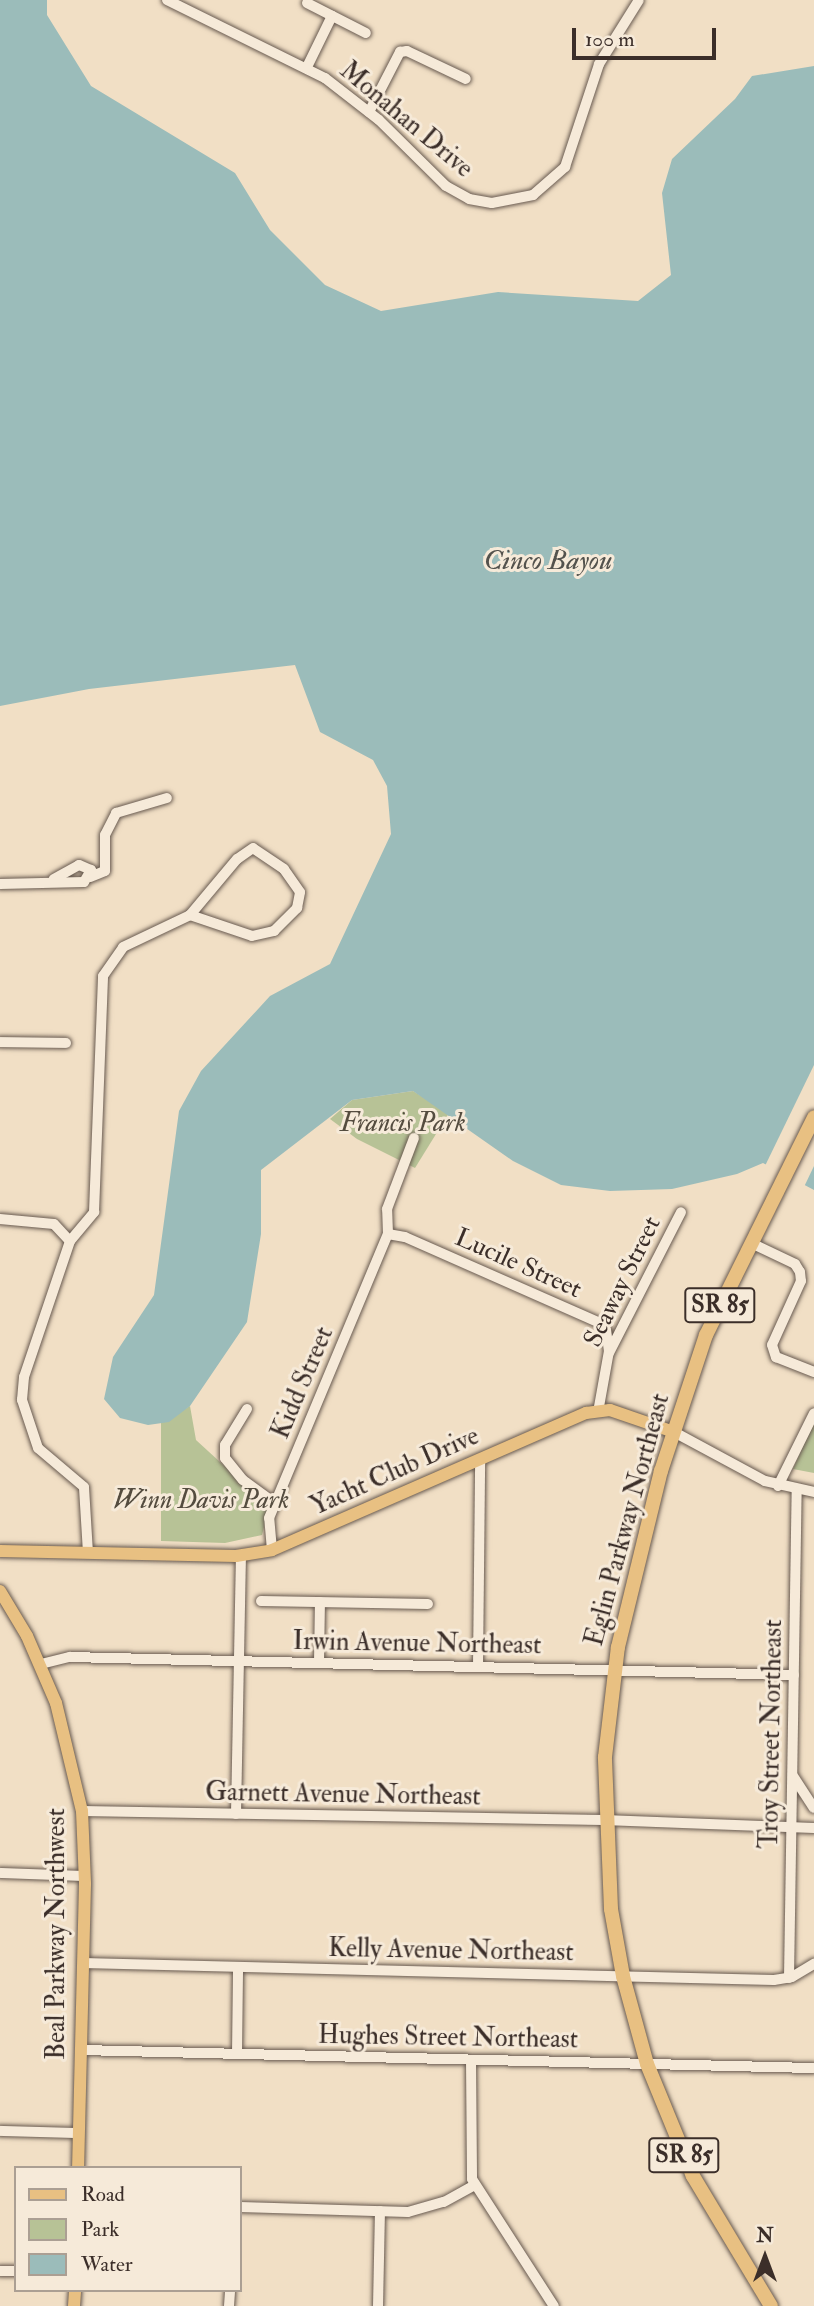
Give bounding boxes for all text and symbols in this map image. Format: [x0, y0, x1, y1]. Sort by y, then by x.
scale bar [576, 14, 720, 58]
text: 100 m [585, 26, 635, 53]
street label: Monahan Drive [333, 55, 479, 185]
water label: Cinco Bayou [484, 544, 612, 578]
park label: Francis Park [340, 1108, 466, 1140]
street label: Seaway Street [578, 1211, 668, 1353]
street label: Lucile Street [450, 1222, 586, 1306]
road number: SR 85 [683, 1284, 757, 1325]
street label: Kidd Street [265, 1322, 341, 1444]
street label: Eglin Parkway Northeast [579, 1390, 677, 1650]
street label: Yacht Club Drive [306, 1421, 484, 1523]
park label: Winn Davis Park [113, 1485, 289, 1517]
street label: Troy Street Northeast [754, 1619, 790, 1849]
street label: Irwin Avenue Northeast [292, 1626, 542, 1662]
street label: Garnett Avenue Northeast [205, 1777, 481, 1813]
street label: Beal Parkway Northwest [41, 1808, 73, 2060]
street label: Kelly Avenue Northeast [328, 1933, 574, 1969]
street label: Hughes Street Northeast [318, 2020, 578, 2056]
road number: SR 85 [647, 2134, 721, 2176]
legend [14, 2166, 242, 2292]
text: Road [81, 2181, 125, 2208]
text: Park [81, 2216, 119, 2243]
north arrow [730, 2222, 800, 2292]
text: N [756, 2224, 774, 2248]
text: Water [81, 2251, 133, 2278]

